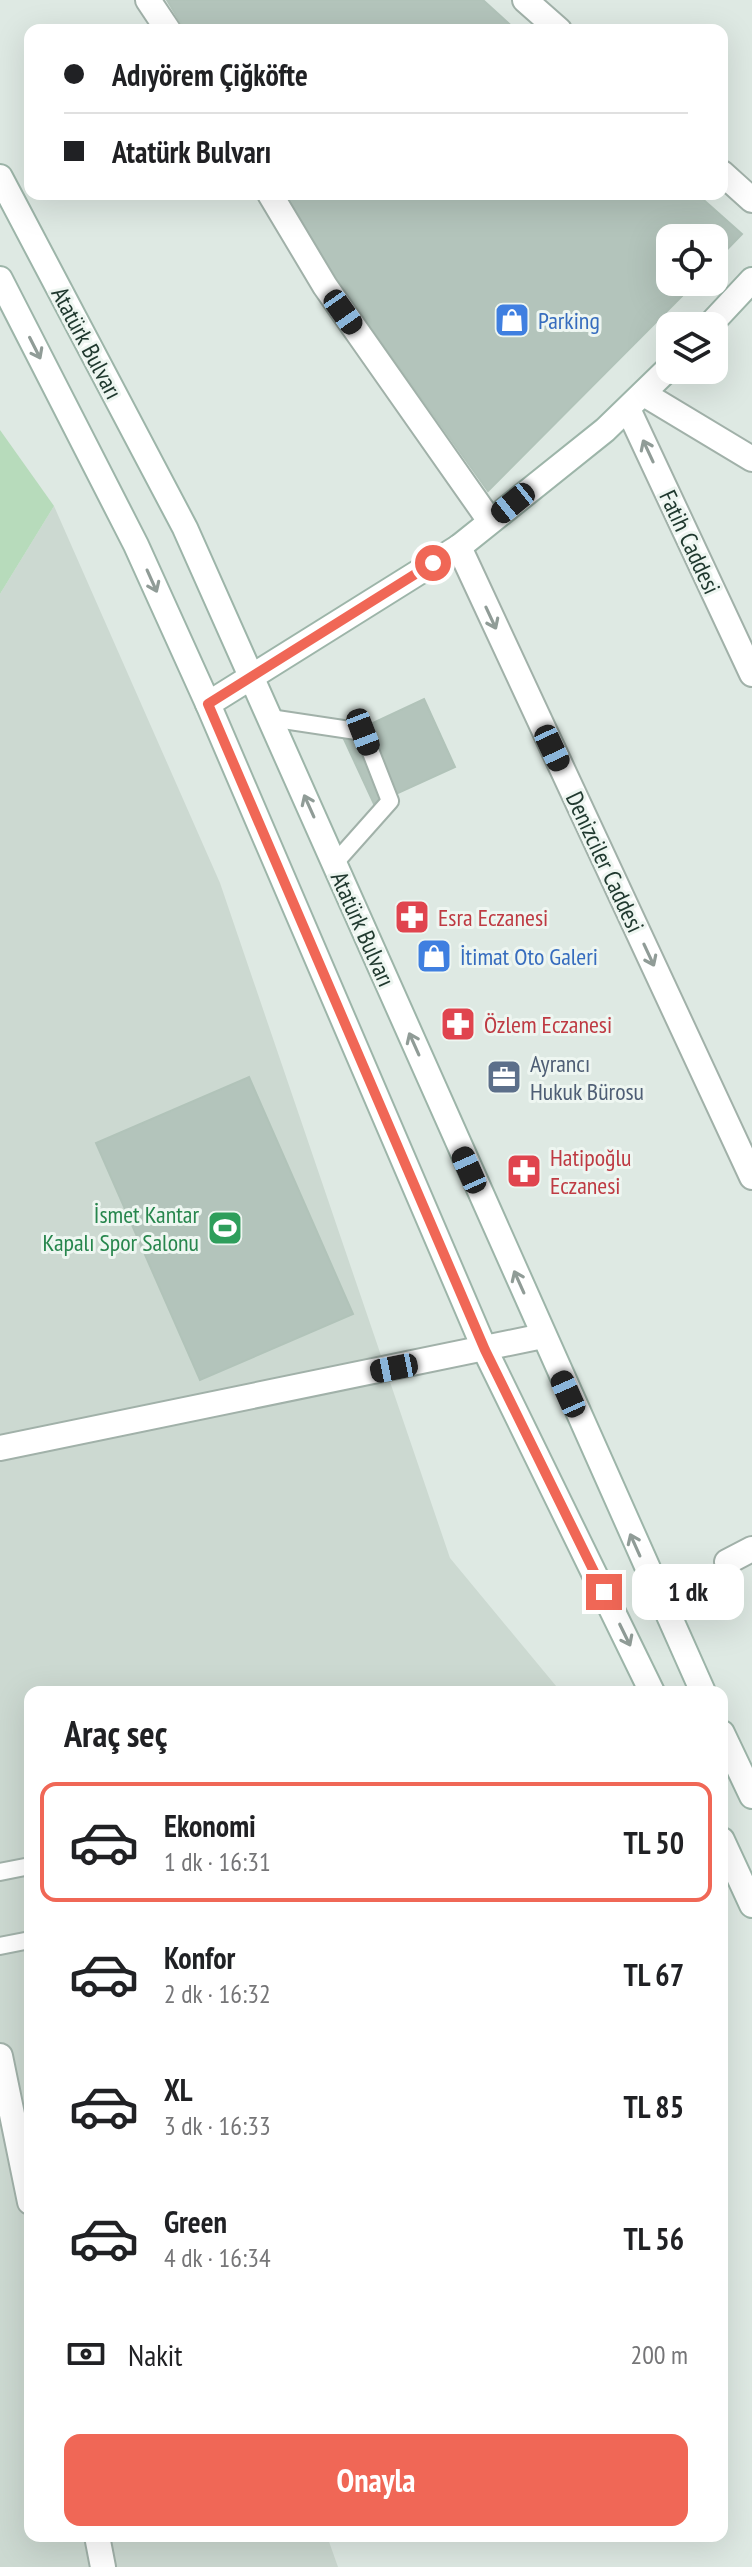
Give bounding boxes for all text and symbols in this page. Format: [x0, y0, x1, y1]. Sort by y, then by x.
text: Adıyörem Çiğköfte [112, 55, 308, 94]
text: Atatürk Bulvarı [112, 132, 271, 171]
map controls [656, 224, 728, 384]
button: locate [656, 224, 728, 296]
street label: Atatürk Bulvarı [45, 282, 129, 404]
car [319, 285, 367, 339]
shop icon: Parking [493, 301, 531, 339]
place label: Parking [538, 305, 600, 336]
button: layers [656, 312, 728, 384]
one-way arrow [28, 336, 44, 360]
one-way arrow [640, 440, 655, 464]
car [487, 479, 539, 527]
street label: Fatih Caddesi [652, 485, 728, 599]
route start [415, 545, 451, 581]
one-way arrow [145, 569, 160, 593]
one-way arrow [485, 605, 500, 630]
car [343, 705, 383, 759]
car [531, 721, 573, 775]
street label: Denizciler Caddesi [559, 787, 651, 937]
one-way arrow [300, 794, 315, 819]
street label: Atatürk Bulvarı [324, 867, 402, 991]
pharmacy icon: Esra Eczanesi [393, 898, 431, 936]
place label: Esra Eczanesi [438, 902, 548, 933]
shop icon: İtimat Oto Galeri [415, 937, 453, 975]
place label: İtimat Oto Galeri [460, 941, 598, 972]
one-way arrow [642, 943, 657, 967]
pharmacy icon: Özlem Eczanesi [439, 1005, 477, 1043]
place label: Özlem Eczanesi [484, 1009, 612, 1040]
one-way arrow [405, 1032, 420, 1056]
place label: Ayrancı Hukuk Bürosu [530, 1048, 644, 1107]
office icon: Ayrancı Hukuk Bürosu [485, 1058, 523, 1096]
place label: Hatipoğlu Eczanesi [550, 1142, 631, 1201]
car [448, 1143, 490, 1197]
pharmacy icon: Hatipoğlu Eczanesi [505, 1152, 543, 1190]
place label: İsmet Kantar Kapalı Spor Salonu [43, 1199, 199, 1258]
sports icon: İsmet Kantar Kapalı Spor Salonu [206, 1209, 244, 1247]
one-way arrow [510, 1270, 525, 1294]
car [368, 1352, 420, 1384]
car [547, 1367, 589, 1421]
one-way arrow [627, 1533, 642, 1557]
callout: 1 dk [632, 1564, 744, 1620]
route end [586, 1574, 622, 1610]
text: 1 dk [668, 1575, 708, 1608]
one-way arrow [618, 1623, 633, 1647]
text: Araç seç [64, 1710, 167, 1757]
icon: car [68, 1806, 140, 1878]
text: Ekonomi [164, 1806, 256, 1845]
text: TL 50 [624, 1823, 684, 1862]
text: 1 dk · 16:31 [164, 1845, 271, 1878]
icon: car [68, 1938, 140, 2010]
text: Konfor [164, 1938, 235, 1977]
text: TL 67 [624, 1955, 684, 1994]
text: 2 dk · 16:32 [164, 1977, 271, 2010]
icon: car [68, 2070, 140, 2142]
text: XL [164, 2070, 193, 2109]
text: TL 85 [624, 2087, 684, 2126]
text: 3 dk · 16:33 [164, 2109, 271, 2142]
icon: car [68, 2202, 140, 2274]
text: Green [164, 2202, 227, 2241]
text: TL 56 [624, 2219, 684, 2258]
text: 4 dk · 16:34 [164, 2241, 271, 2274]
icon: cash [64, 2332, 108, 2376]
text: Nakit [128, 2335, 183, 2374]
text: 200 m [630, 2338, 688, 2371]
button: Onayla [64, 2434, 688, 2526]

